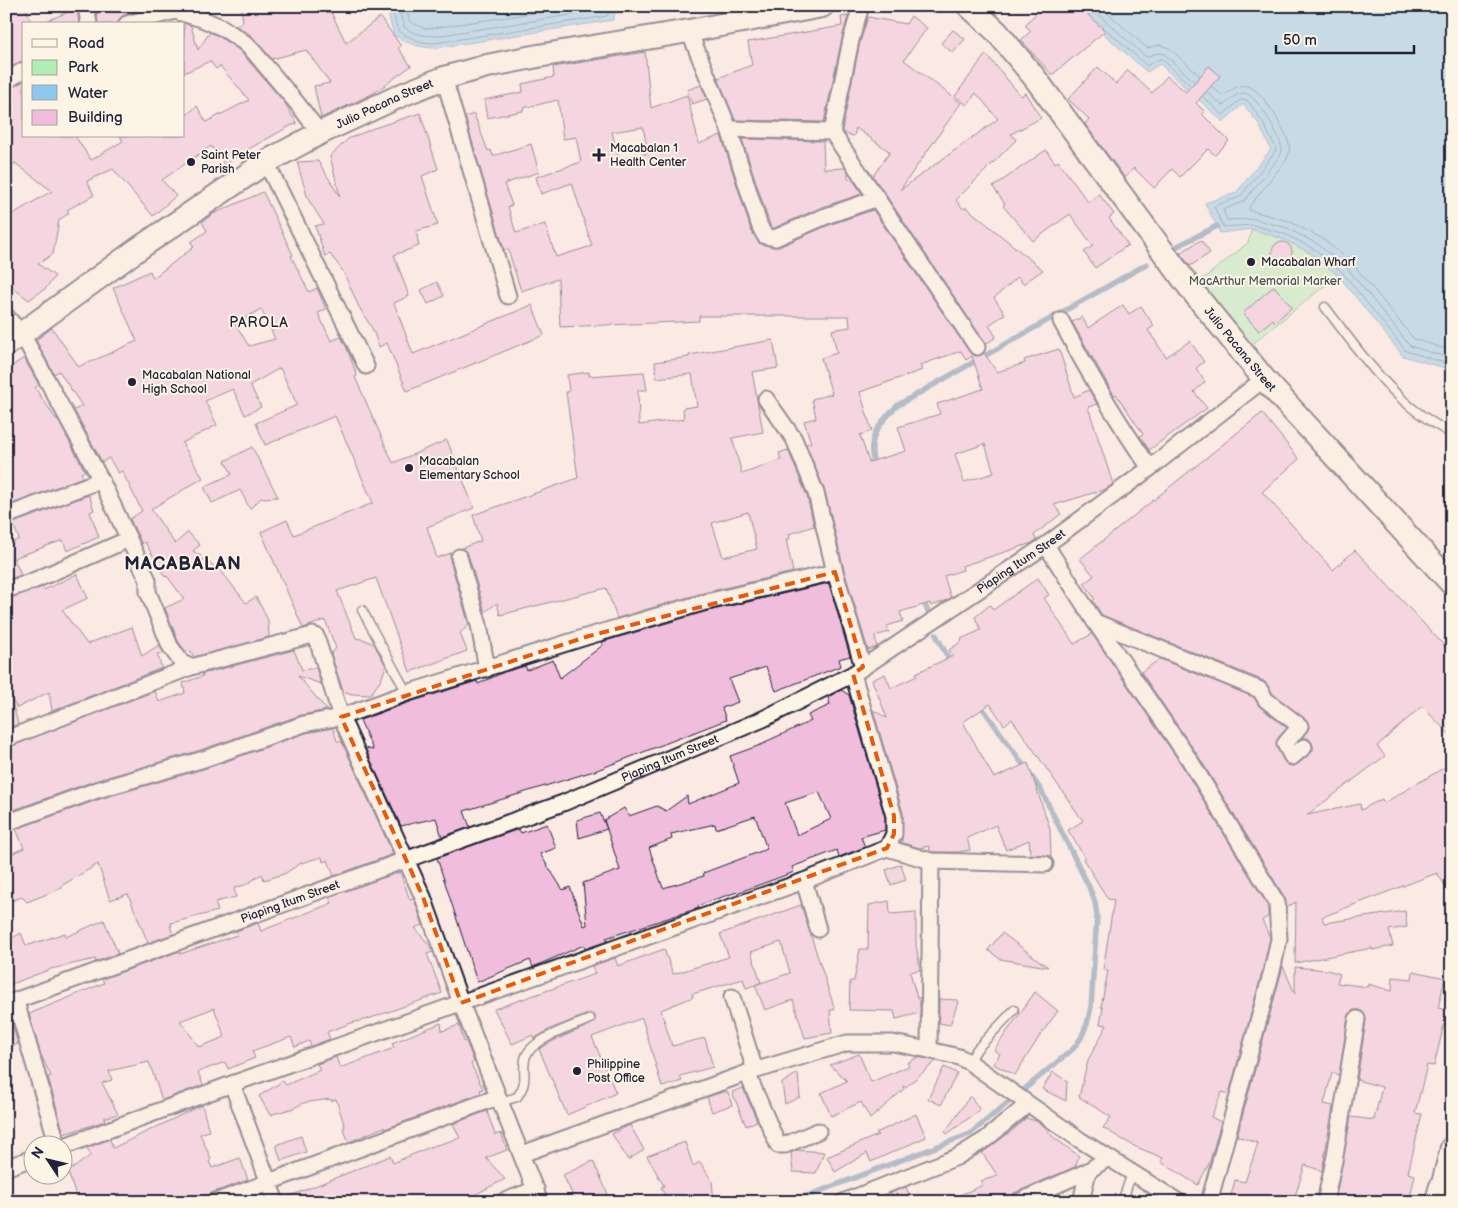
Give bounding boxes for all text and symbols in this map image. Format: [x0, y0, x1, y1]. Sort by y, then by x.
legend [22, 22, 185, 138]
scale bar [1276, 22, 1413, 54]
text: 50 m [1283, 31, 1317, 50]
text: Road [68, 34, 104, 53]
text: Park [68, 58, 99, 77]
street label: Julio Pacana Street [334, 76, 436, 133]
text: Water [68, 84, 108, 103]
text: Building [68, 108, 123, 127]
place label: Macabalan 1 Health Center [610, 141, 687, 170]
place label: Saint Peter Parish [201, 148, 261, 177]
marker: Macabalan 1 Health Center [592, 148, 606, 162]
marker: Saint Peter Parish [185, 156, 197, 168]
place label: Macabalan Wharf [1261, 255, 1356, 270]
marker: Macabalan Wharf [1245, 256, 1257, 268]
park label: MacArthur Memorial Marker [1189, 274, 1342, 289]
street label: Julio Pacana Street [1201, 304, 1279, 395]
district label: PAROLA [229, 314, 289, 331]
place label: Macabalan National High School [142, 368, 251, 397]
marker: Macabalan National High School [126, 376, 138, 388]
place label: Macabalan Elementary School [419, 454, 520, 483]
marker: Macabalan Elementary School [403, 462, 415, 474]
street label: Piaping Itum Street [974, 526, 1069, 597]
district label: MACABALAN [124, 554, 242, 575]
street label: Piaping Itum Street [619, 731, 721, 786]
street label: Piaping Itum Street [239, 877, 342, 927]
place label: Philippine Post Office [587, 1057, 645, 1086]
marker: Philippine Post Office [571, 1065, 583, 1077]
north arrow [22, 1136, 72, 1186]
text: N [28, 1144, 48, 1162]

